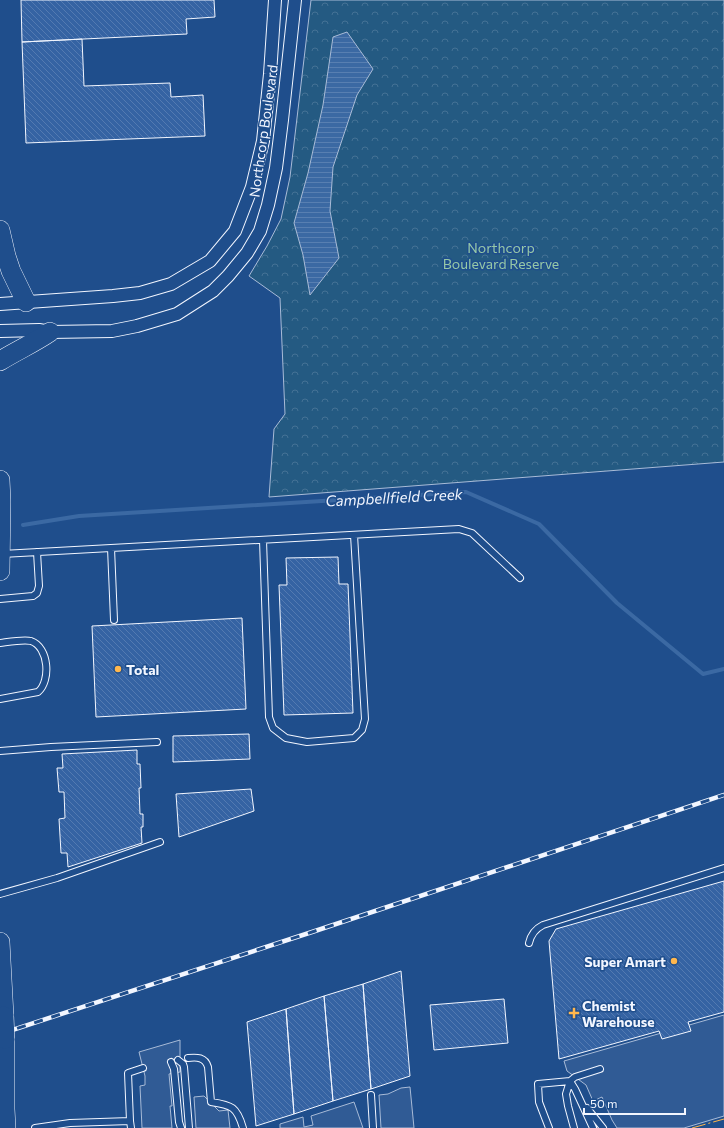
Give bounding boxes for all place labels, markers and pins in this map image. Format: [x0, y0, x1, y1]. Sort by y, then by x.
place label: Total [126, 661, 159, 678]
marker: Total [113, 664, 123, 674]
place label: Super Amart [584, 953, 666, 970]
marker: Super Amart [669, 956, 679, 966]
place label: Chemist Warehouse [582, 997, 655, 1030]
marker: Chemist Warehouse [569, 1008, 579, 1018]

